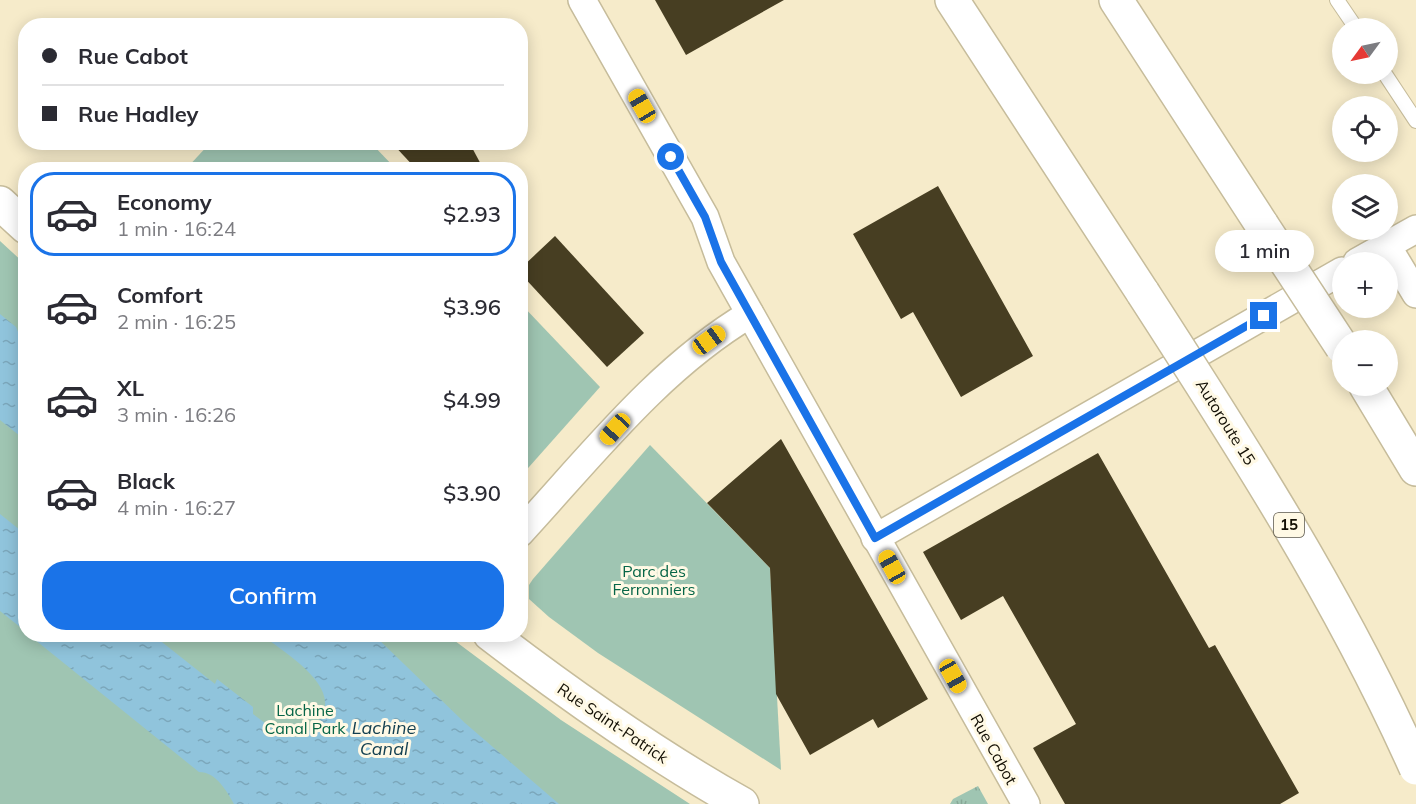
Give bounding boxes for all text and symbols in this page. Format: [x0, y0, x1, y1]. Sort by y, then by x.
north arrow [1332, 18, 1398, 84]
map controls [1332, 18, 1398, 396]
text: Rue Cabot [78, 42, 188, 70]
car [625, 86, 659, 126]
button: locate [1332, 96, 1398, 162]
text: Rue Hadley [78, 100, 199, 128]
route start [657, 143, 684, 170]
button: layers [1332, 174, 1398, 240]
icon: car [45, 187, 99, 241]
text: Economy [117, 188, 212, 216]
text: $2.93 [443, 200, 501, 228]
text: 1 min · 16:24 [117, 216, 236, 241]
callout: 1 min [1214, 229, 1314, 271]
text: 1 min [1239, 238, 1290, 263]
button: + [1332, 252, 1398, 318]
icon: car [45, 280, 99, 334]
text: Comfort [117, 281, 203, 309]
text: $3.96 [443, 293, 501, 321]
route end [1250, 302, 1277, 329]
text: 2 min · 16:25 [117, 309, 236, 334]
car [689, 322, 729, 358]
button: − [1332, 330, 1398, 396]
icon: car [45, 373, 99, 427]
text: XL [117, 374, 144, 402]
street label: Autoroute 15 [1192, 375, 1260, 469]
text: $4.99 [443, 386, 501, 414]
text: 3 min · 16:26 [117, 402, 236, 427]
car [596, 410, 634, 448]
icon: car [45, 466, 99, 520]
text: Black [117, 467, 175, 495]
text: $3.90 [443, 479, 501, 507]
text: 4 min · 16:27 [117, 495, 236, 520]
road number: 15 [1274, 513, 1304, 537]
car [875, 547, 909, 587]
button: Confirm [42, 561, 504, 630]
park label: Parc des Ferronniers [613, 561, 696, 599]
car [936, 656, 970, 696]
street label: Rue Saint-Patrick [554, 679, 673, 768]
park label: Lachine Canal Park [265, 700, 346, 738]
street label: Rue Cabot [966, 710, 1022, 788]
water label: Lachine Canal [352, 716, 417, 760]

